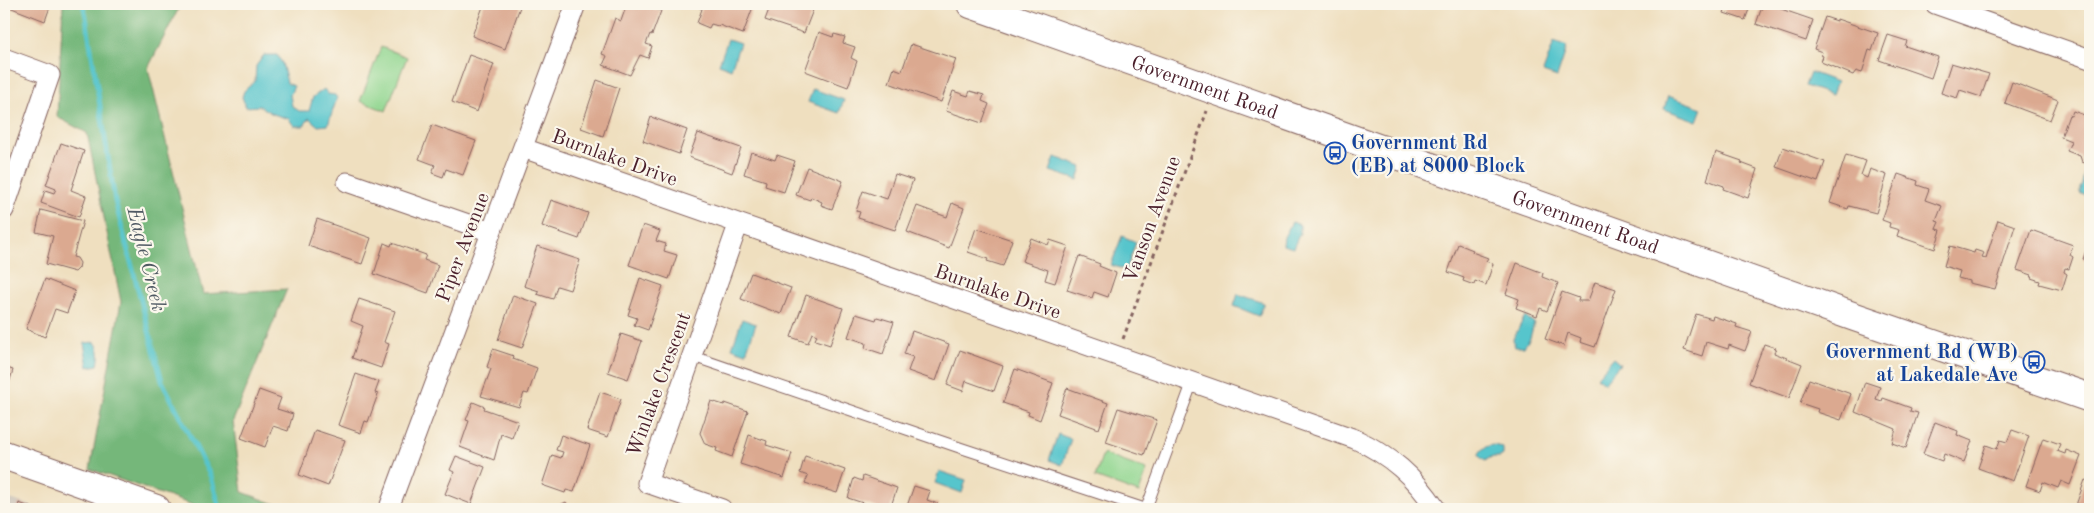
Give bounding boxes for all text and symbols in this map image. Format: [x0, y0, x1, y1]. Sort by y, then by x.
street label: Government Road [1128, 53, 1280, 124]
street label: Burnlake Drive [549, 127, 680, 191]
place label: Government Rd (EB) at 8000 Block [1351, 134, 1525, 177]
bus stop icon: Government Rd (EB) at 8000 Block [1323, 141, 1347, 165]
street label: Vanson Avenue [1121, 154, 1185, 286]
street label: Government Road [1509, 188, 1661, 259]
street label: Piper Avenue [434, 190, 494, 305]
water label: Eagle Creek [122, 204, 169, 314]
street label: Burnlake Drive [932, 262, 1063, 324]
street label: Winlake Crescent [624, 310, 695, 460]
place label: Government Rd (WB) at Lakedale Ave [1825, 342, 2018, 386]
bus stop icon: Government Rd (WB) at Lakedale Ave [2022, 350, 2046, 374]

